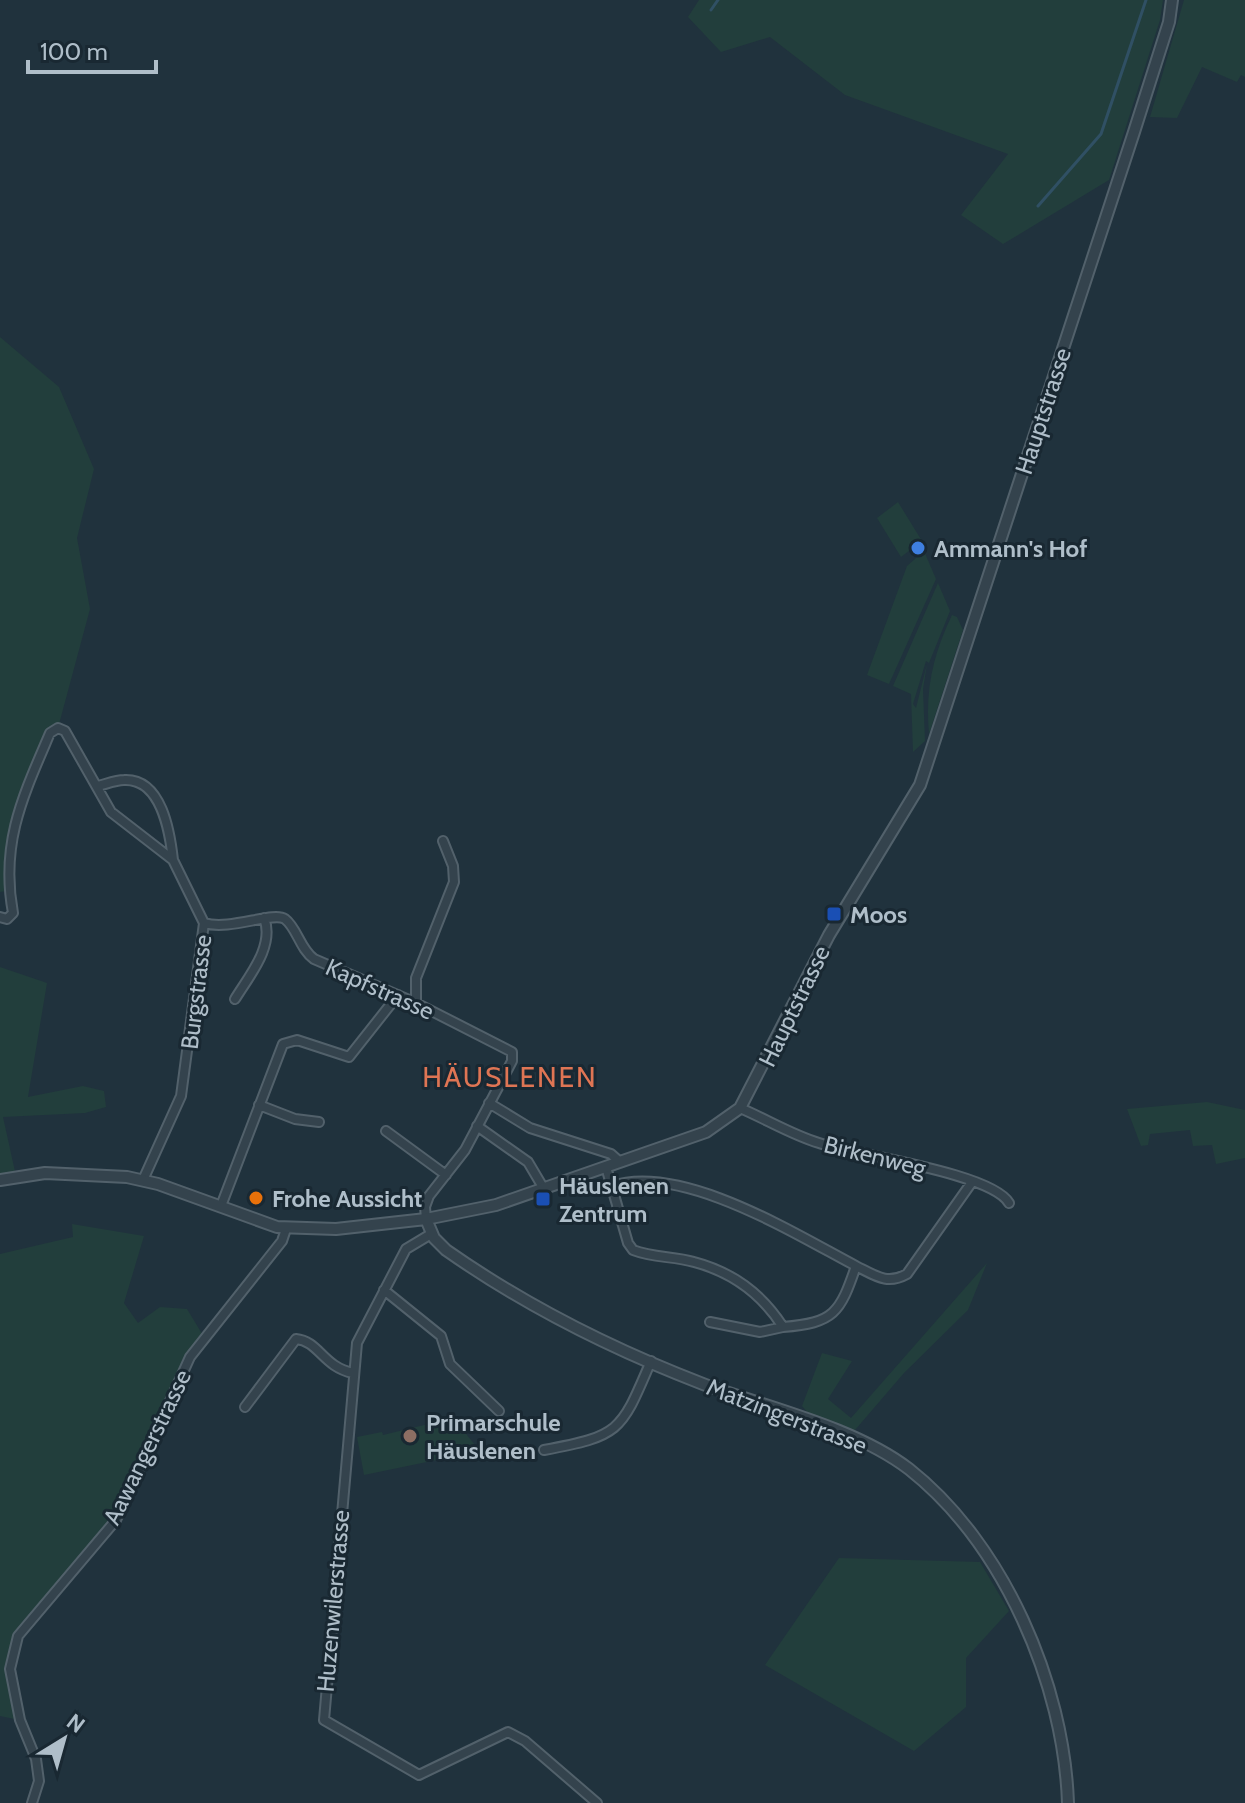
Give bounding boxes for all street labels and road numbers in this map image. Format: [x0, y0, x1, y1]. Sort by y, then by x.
street label: Hauptstrasse [1009, 344, 1077, 478]
street label: Burgstrasse [175, 933, 217, 1051]
street label: Hauptstrasse [752, 941, 836, 1071]
street label: Kapfstrasse [321, 952, 439, 1026]
street label: Birkenweg [821, 1129, 930, 1183]
street label: Aawangerstrasse [97, 1365, 197, 1529]
street label: Matzingerstrasse [703, 1372, 871, 1460]
street label: Huzenwilerstrasse [311, 1509, 355, 1693]

